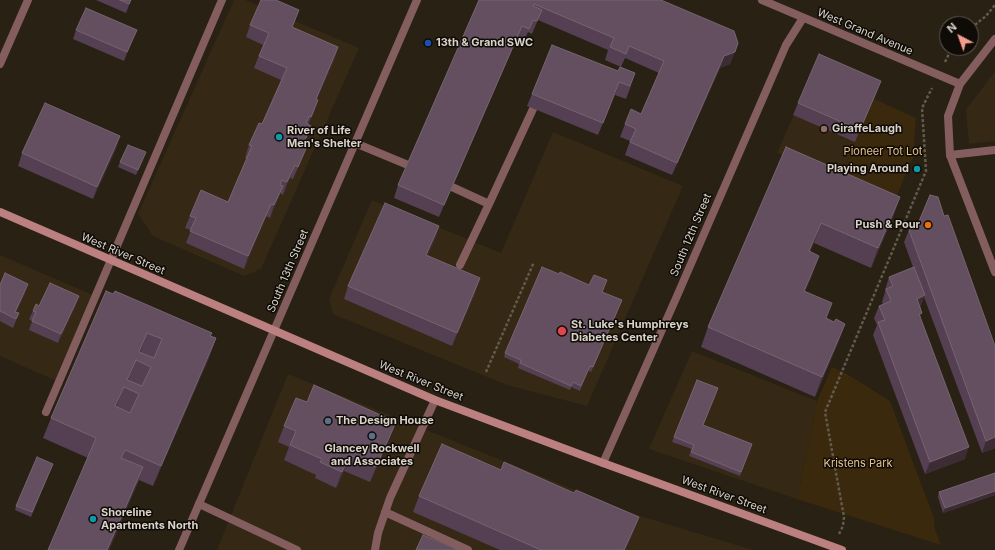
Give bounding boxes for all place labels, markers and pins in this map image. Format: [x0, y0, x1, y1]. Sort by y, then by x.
place label: 13th & Grand SWC [436, 36, 533, 50]
marker: 13th & Grand SWC [423, 38, 433, 48]
place label: GiraffeLaugh [832, 122, 902, 136]
place label: River of Life Men's Shelter [287, 124, 362, 150]
marker: GiraffeLaugh [819, 124, 829, 134]
marker: River of Life Men's Shelter [274, 132, 284, 142]
place label: Playing Around [827, 162, 909, 176]
marker: Playing Around [912, 164, 922, 174]
place label: Push & Pour [855, 218, 920, 232]
marker: Push & Pour [923, 220, 933, 230]
place label: St. Luke's Humphreys Diabetes Center [571, 318, 689, 344]
marker: St. Luke's Humphreys Diabetes Center [556, 325, 568, 337]
place label: The Design House [336, 414, 434, 428]
marker: The Design House [323, 416, 333, 426]
marker: Glancey Rockwell and Associates [367, 431, 377, 441]
place label: Glancey Rockwell and Associates [325, 442, 419, 468]
place label: Shoreline Apartments North [101, 506, 198, 532]
marker: Shoreline Apartments North [88, 514, 98, 524]

